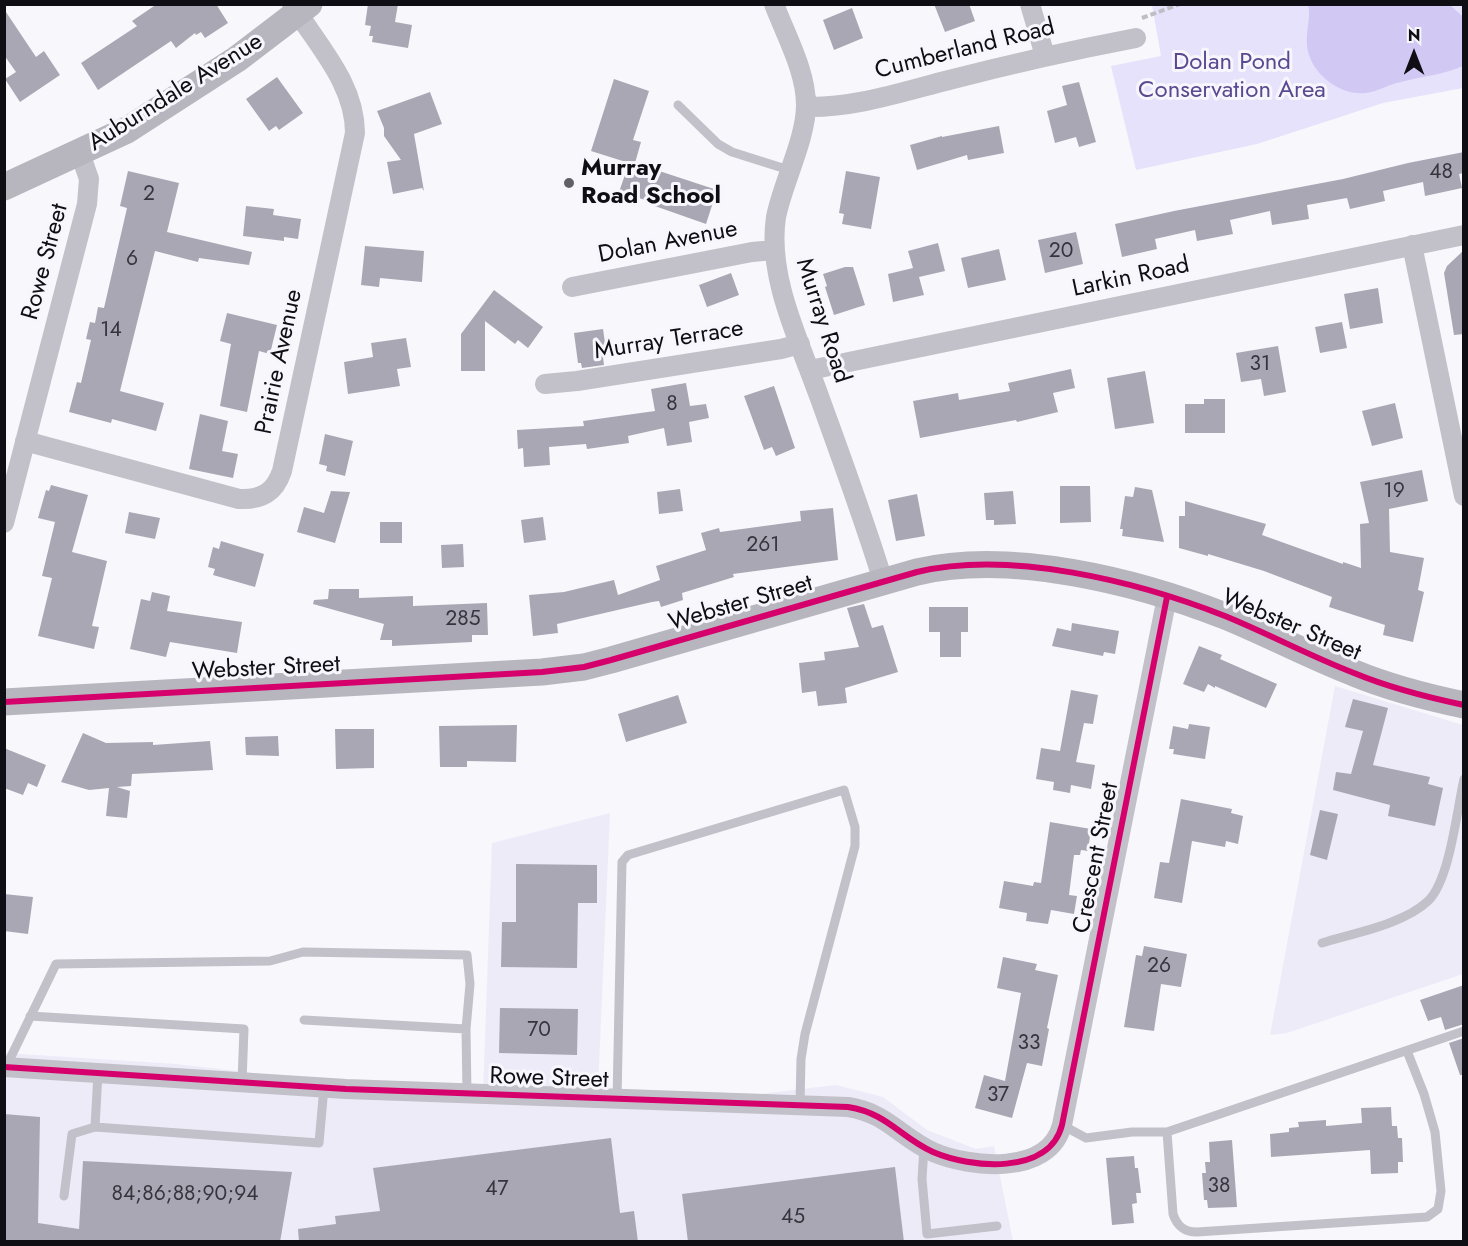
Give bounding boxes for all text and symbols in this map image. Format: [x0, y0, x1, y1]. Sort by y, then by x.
street label: Cumberland Road [872, 14, 1058, 86]
north arrow [1384, 24, 1444, 84]
text: N [1408, 24, 1420, 47]
street label: Auburndale Avenue [84, 28, 268, 158]
park label: Dolan Pond Conservation Area [1138, 49, 1326, 105]
place label: Murray Road School [581, 155, 721, 211]
house number: 48 [1429, 160, 1453, 186]
marker: Murray Road School [562, 176, 576, 190]
house number: 2 [143, 182, 155, 208]
street label: Rowe Street [17, 201, 75, 323]
street label: Dolan Avenue [596, 215, 740, 271]
house number: 20 [1049, 239, 1073, 265]
house number: 6 [126, 247, 138, 273]
street label: Larkin Road [1070, 252, 1192, 304]
street label: Murray Road [788, 255, 856, 387]
street label: Prairie Avenue [251, 287, 309, 437]
street label: Murray Terrace [592, 315, 746, 367]
house number: 14 [100, 318, 122, 344]
house number: 31 [1250, 352, 1270, 378]
house number: 8 [666, 392, 678, 418]
house number: 19 [1383, 479, 1405, 505]
house number: 261 [746, 533, 780, 559]
street label: Webster Street [666, 570, 816, 638]
street label: Webster Street [1217, 584, 1365, 668]
house number: 285 [445, 607, 481, 633]
street label: Webster Street [191, 651, 341, 687]
street label: Crescent Street [1068, 780, 1126, 936]
house number: 26 [1147, 954, 1171, 980]
house number: 70 [527, 1018, 551, 1044]
house number: 33 [1018, 1031, 1040, 1057]
street label: Rowe Street [489, 1063, 609, 1095]
house number: 37 [987, 1083, 1009, 1109]
house number: 38 [1208, 1174, 1230, 1200]
house number: 47 [485, 1177, 509, 1203]
house number: 84;86;88;90;94 [112, 1182, 258, 1208]
house number: 45 [781, 1205, 805, 1231]

